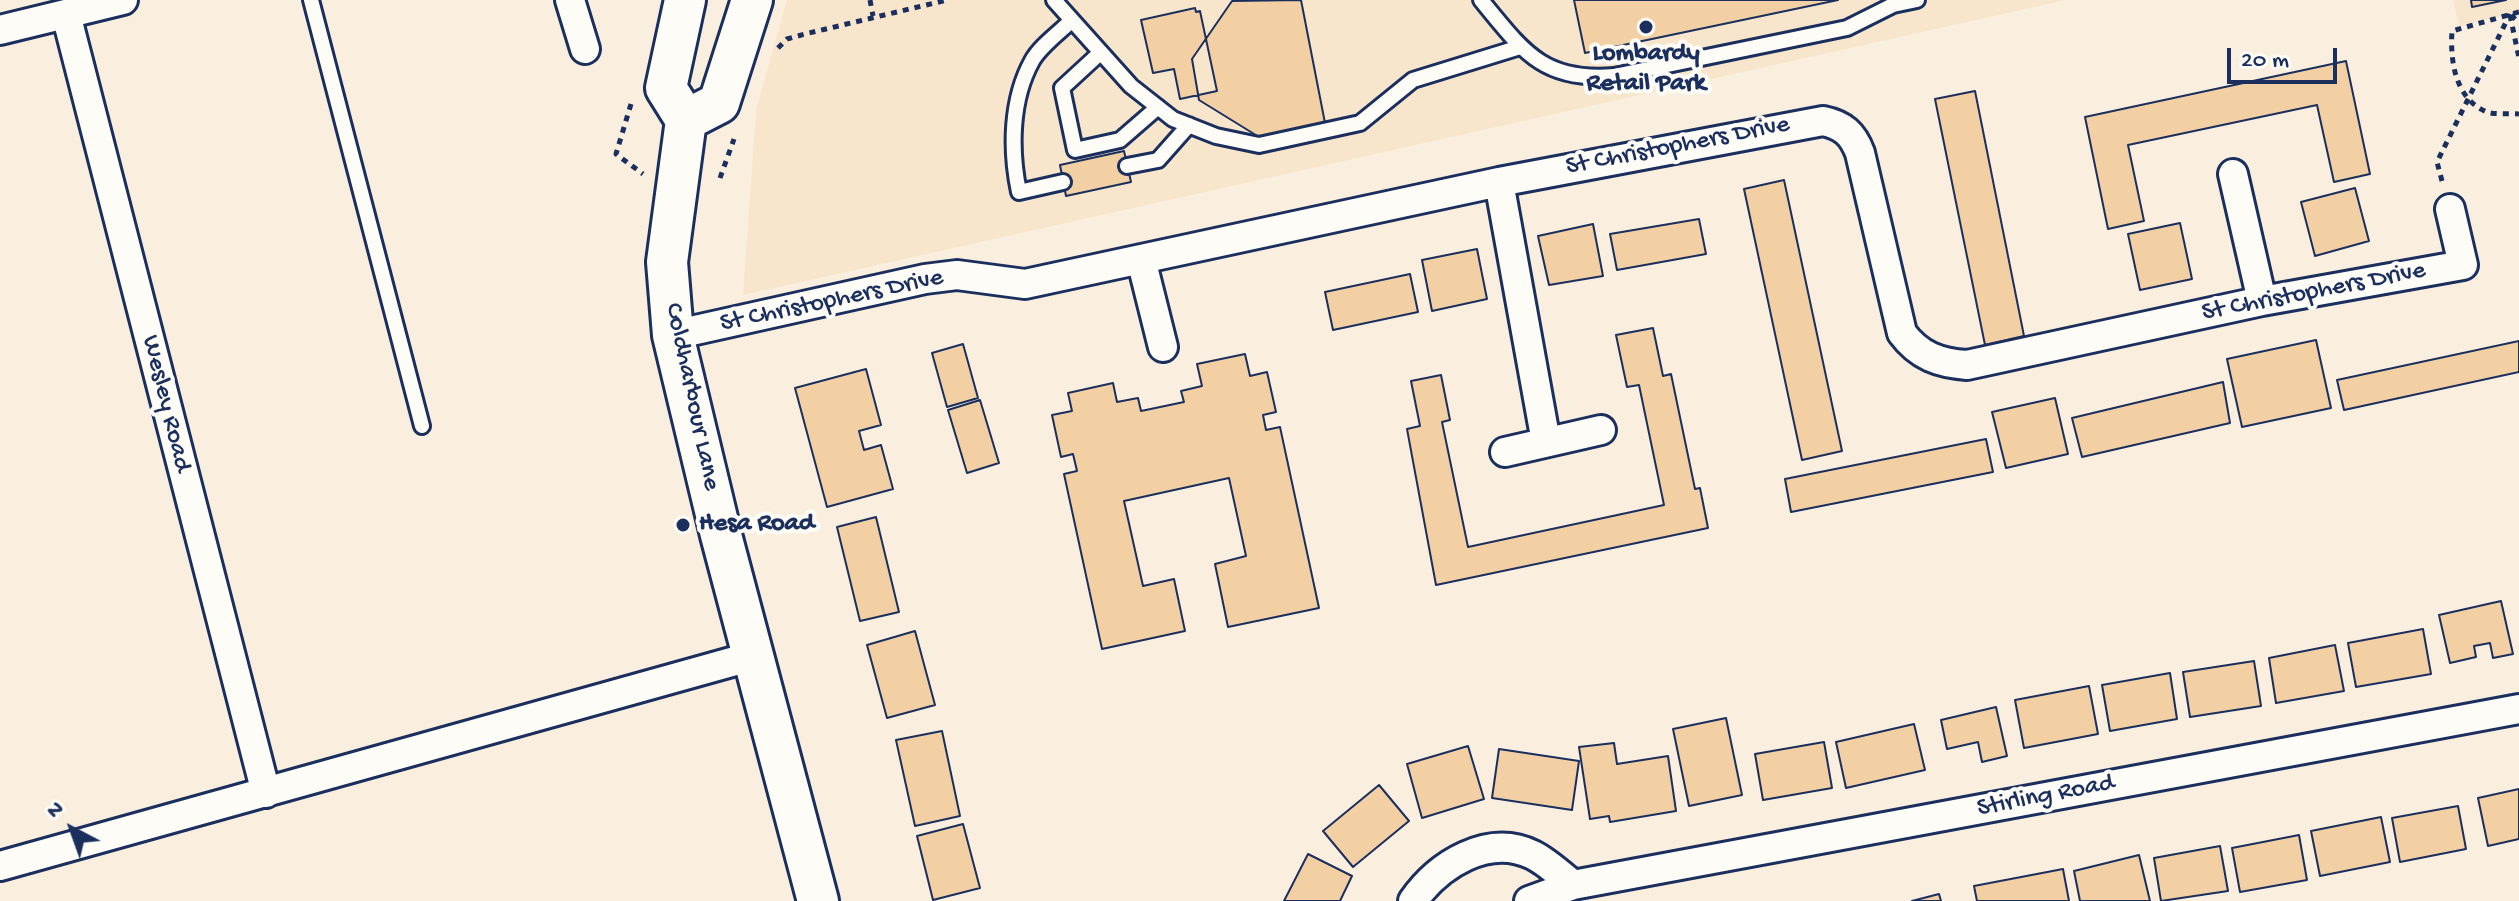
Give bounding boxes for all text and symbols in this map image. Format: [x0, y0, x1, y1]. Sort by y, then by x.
marker: Lombardy Retail Park [1637, 18, 1655, 36]
scale bar [2231, 32, 2341, 82]
place label: Lombardy Retail Park [1586, 39, 1706, 100]
text: 20 m [2241, 47, 2289, 76]
street label: St Christophers Drive [1564, 110, 1792, 184]
street label: St Christophers Drive [2200, 256, 2428, 330]
street label: St Christophers Drive [718, 263, 946, 341]
street label: Coldharbour Lane [656, 301, 726, 493]
street label: Wesley Road [133, 332, 197, 476]
place label: Hesa Road [699, 509, 814, 541]
marker: Hesa Road [674, 516, 692, 534]
street label: Stirling Road [1975, 768, 2117, 826]
north arrow [32, 789, 112, 869]
text: N [42, 796, 70, 825]

